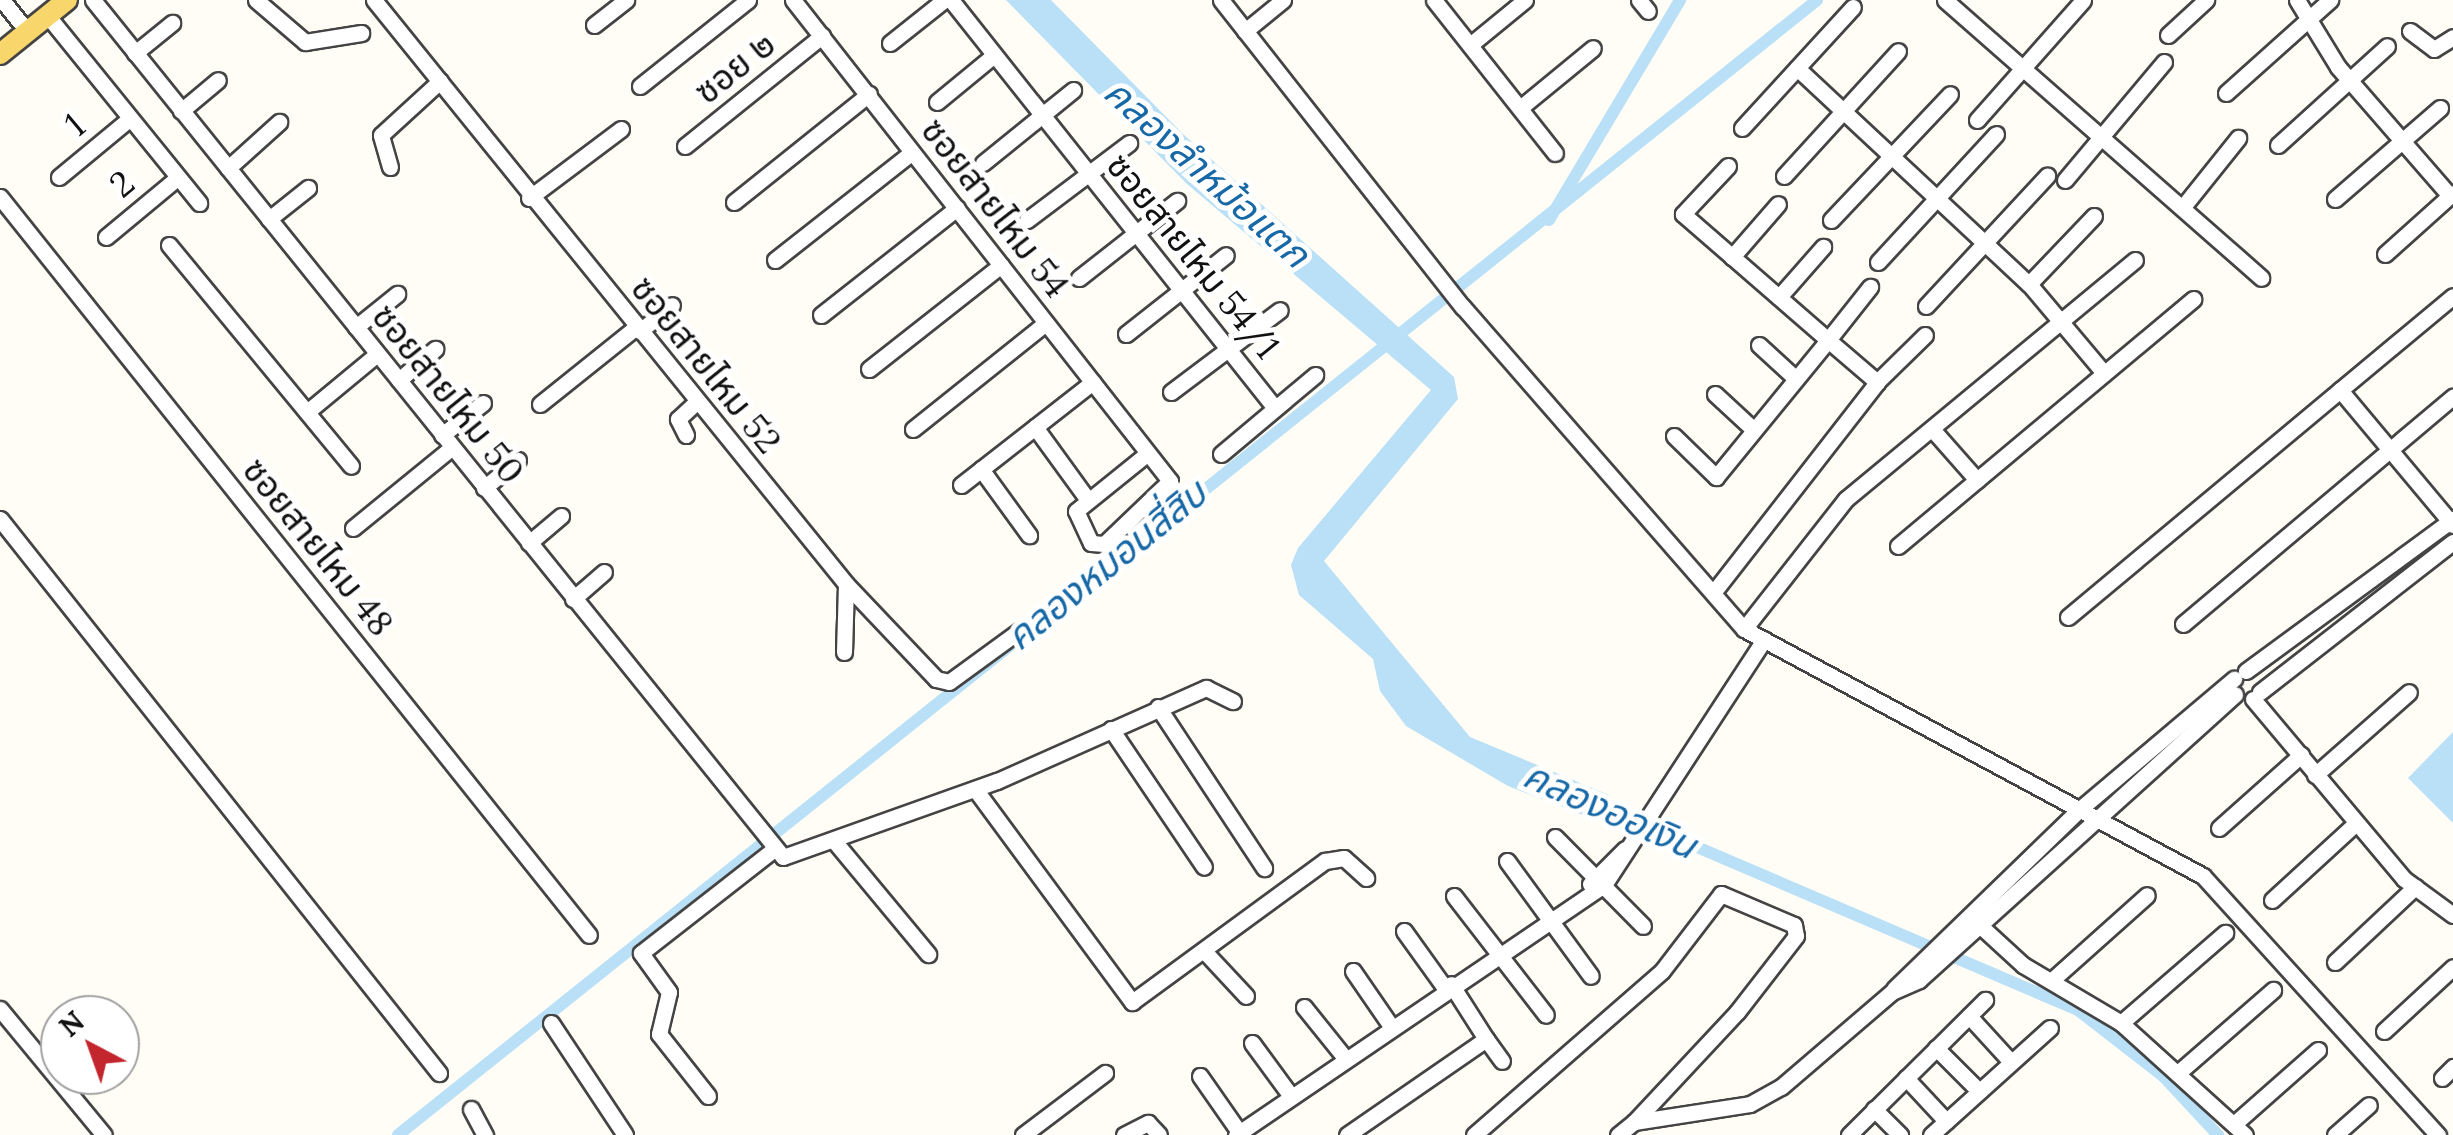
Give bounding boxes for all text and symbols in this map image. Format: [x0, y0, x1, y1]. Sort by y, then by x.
street label: ซอย ๒ [686, 23, 784, 113]
water label: คลองลำหม้อแตก [1095, 69, 1319, 277]
street label: 1 [57, 105, 93, 145]
street label: ซอยสายไหม 54 [912, 110, 1078, 306]
street label: ซอยสายไหม 54/1 [1098, 145, 1288, 367]
street label: 2 [101, 162, 143, 206]
street label: ซอยสายไหม 52 [622, 268, 790, 462]
street label: ซอยสายไหม 50 [363, 296, 533, 492]
street label: ซอยสายไหม 48 [234, 450, 402, 644]
water label: คลองหมอนสี่สิบ [997, 470, 1215, 660]
water label: คลองออเงิน [1517, 752, 1703, 868]
north arrow [40, 995, 140, 1095]
text: N [52, 1003, 92, 1045]

